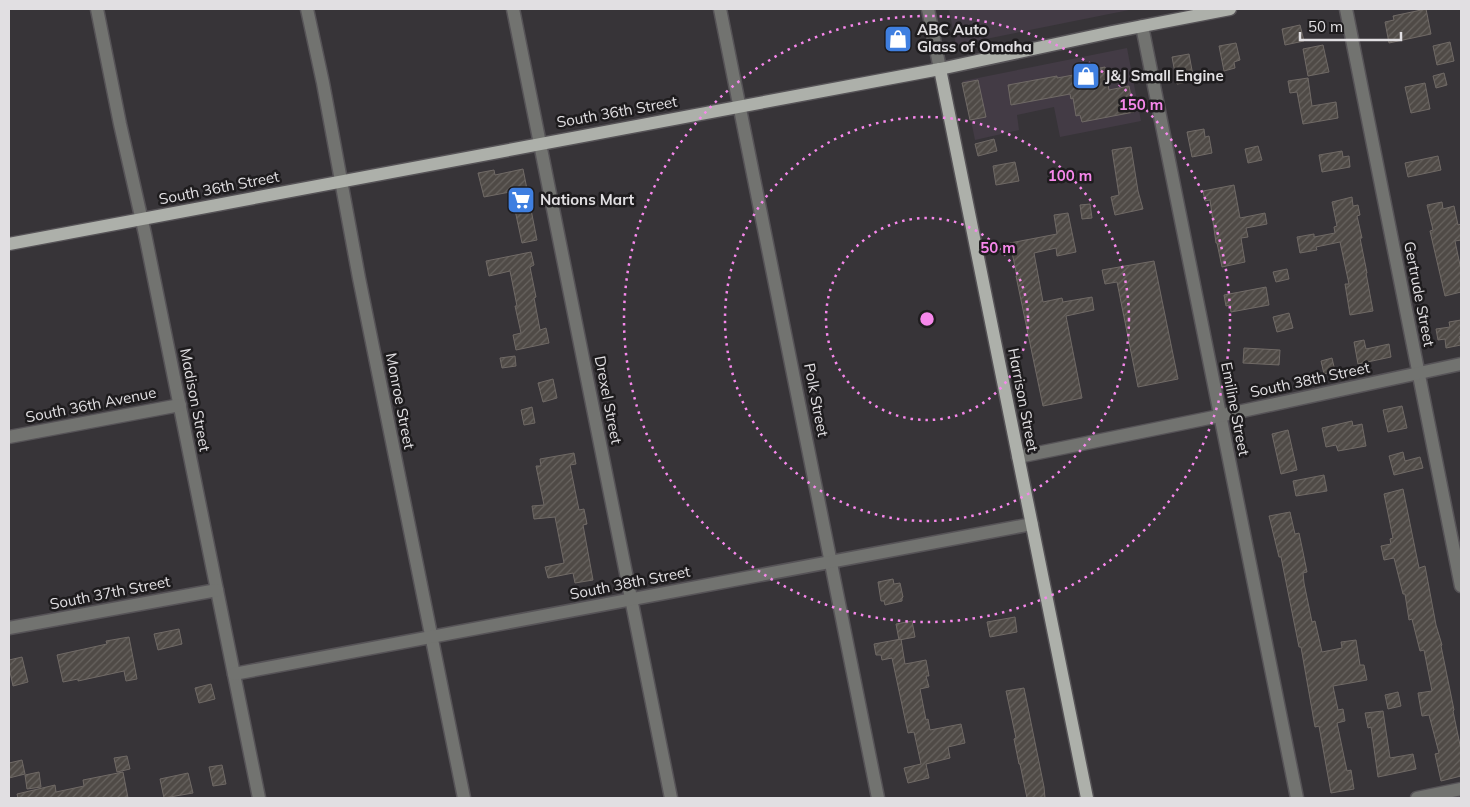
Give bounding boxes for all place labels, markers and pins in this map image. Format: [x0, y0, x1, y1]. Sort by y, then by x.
place label: ABC Auto Glass of Omaha [917, 20, 1032, 56]
shop icon: ABC Auto Glass of Omaha [883, 24, 913, 54]
shop icon: J&J Small Engine [1071, 61, 1101, 91]
place label: J&J Small Engine [1105, 66, 1224, 85]
supermarket icon: Nations Mart [506, 185, 536, 215]
place label: Nations Mart [540, 190, 634, 209]
centre of rings [918, 310, 936, 328]

